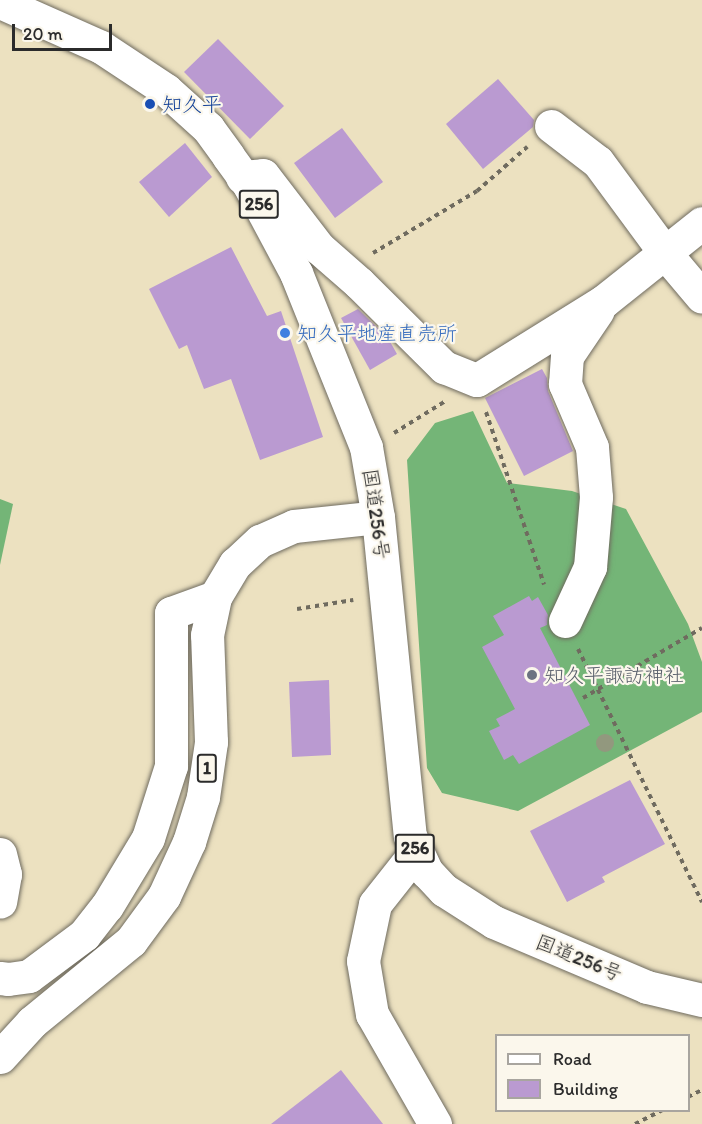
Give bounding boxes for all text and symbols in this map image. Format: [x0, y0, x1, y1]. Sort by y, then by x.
scale bar [15, 12, 116, 50]
text: 20 m [23, 23, 63, 45]
place label: 知久平 [162, 92, 222, 116]
marker: 知久平 [143, 97, 157, 111]
road number: 256 [238, 189, 280, 219]
place label: 知久平地産直売所 [297, 321, 457, 345]
marker: 知久平地産直売所 [278, 326, 292, 340]
street label: 国道256号 [358, 467, 394, 561]
place label: 知久平諏訪神社 [544, 663, 684, 687]
marker: 知久平諏訪神社 [525, 668, 539, 682]
road number: 1 [196, 753, 218, 783]
road number: 256 [394, 833, 436, 863]
street label: 国道256号 [532, 930, 626, 986]
legend [495, 1034, 690, 1112]
text: Road [553, 1048, 592, 1070]
text: Building [553, 1078, 618, 1100]

